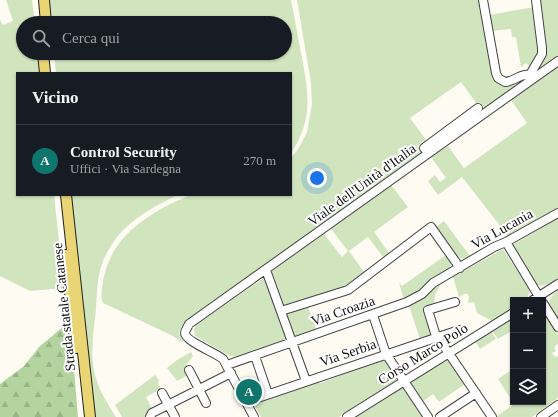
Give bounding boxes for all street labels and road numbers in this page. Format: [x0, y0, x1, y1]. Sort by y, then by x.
street label: Viale dell'Unità d'Italia [305, 140, 419, 229]
street label: Via Lucania [469, 206, 536, 252]
street label: Strada statale Catanese [50, 242, 78, 372]
street label: Via Croazia [309, 293, 378, 329]
street label: Corso Marco Polo [375, 320, 471, 388]
street label: Via Serbia [318, 336, 379, 370]

